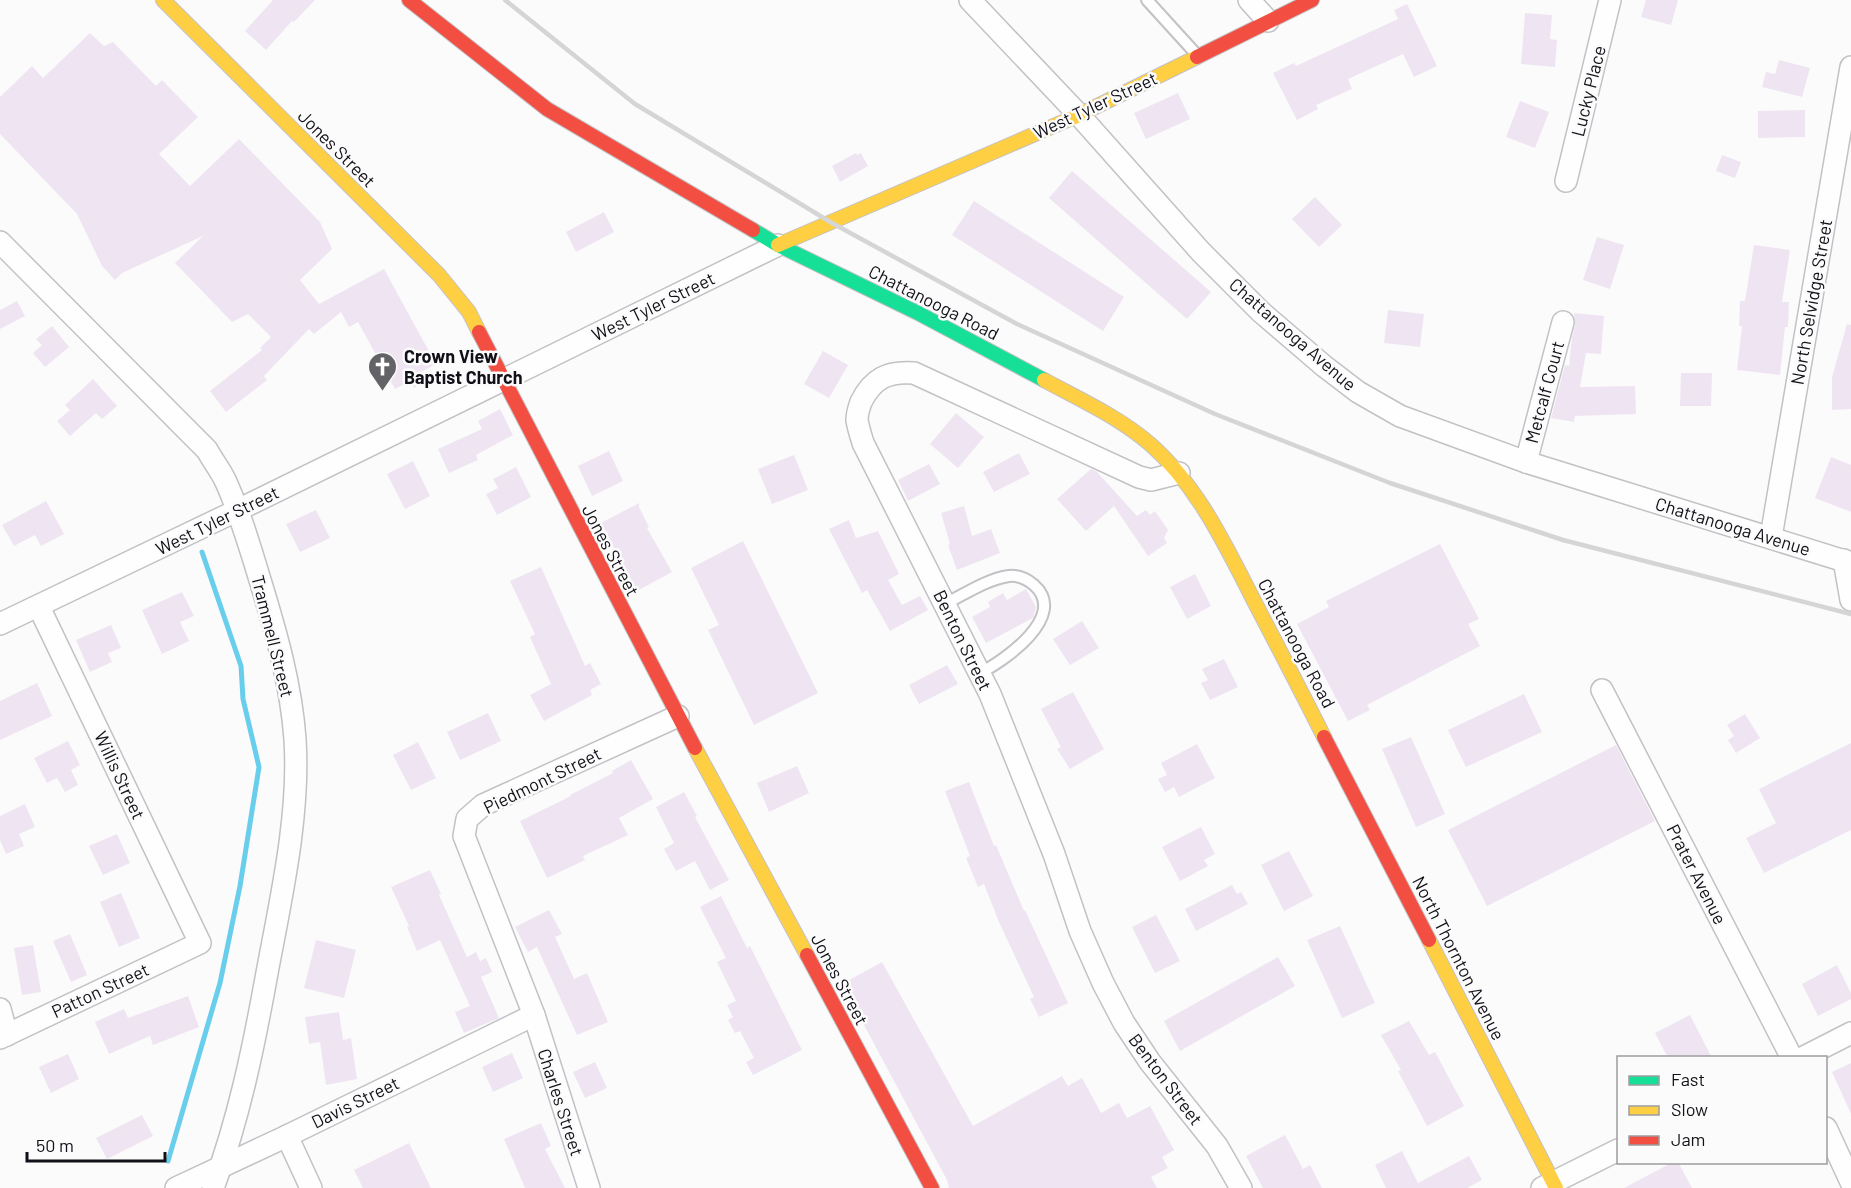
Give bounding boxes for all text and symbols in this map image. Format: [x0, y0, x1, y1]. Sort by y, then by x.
street label: Lucky Place [1566, 43, 1610, 139]
street label: West Tyler Street [1030, 67, 1160, 143]
street label: Jones Street [294, 105, 380, 191]
street label: North Selvidge Street [1786, 217, 1836, 387]
street label: Chattanooga Road [865, 260, 1003, 344]
street label: West Tyler Street [588, 267, 718, 345]
street label: Chattanooga Avenue [1225, 273, 1361, 395]
street label: Metcalf Court [1520, 338, 1568, 446]
place label: Crown View Baptist Church [404, 345, 523, 388]
church icon: Crown View Baptist Church [367, 350, 399, 392]
street label: West Tyler Street [152, 481, 282, 559]
street label: Chattanooga Avenue [1653, 492, 1813, 560]
street label: Jones Street [578, 500, 644, 600]
street label: Trammell Street [247, 573, 299, 699]
street label: Chattanooga Road [1254, 574, 1340, 712]
street label: Benton Street [929, 586, 997, 694]
street label: Willis Street [90, 727, 150, 823]
street label: Piedmont Street [480, 742, 604, 818]
street label: Prater Avenue [1662, 820, 1732, 928]
street label: North Thornton Avenue [1408, 872, 1510, 1044]
street label: Jones Street [807, 929, 873, 1029]
street label: Patton Street [48, 958, 152, 1022]
street label: Benton Street [1124, 1029, 1208, 1129]
street label: Charles Street [533, 1046, 589, 1158]
legend [1617, 1056, 1827, 1164]
text: Fast [1671, 1068, 1705, 1090]
street label: Davis Street [308, 1071, 402, 1133]
text: Slow [1671, 1098, 1708, 1120]
scale bar [27, 1125, 165, 1163]
text: Jam [1671, 1128, 1705, 1150]
text: 50 m [36, 1134, 74, 1156]

